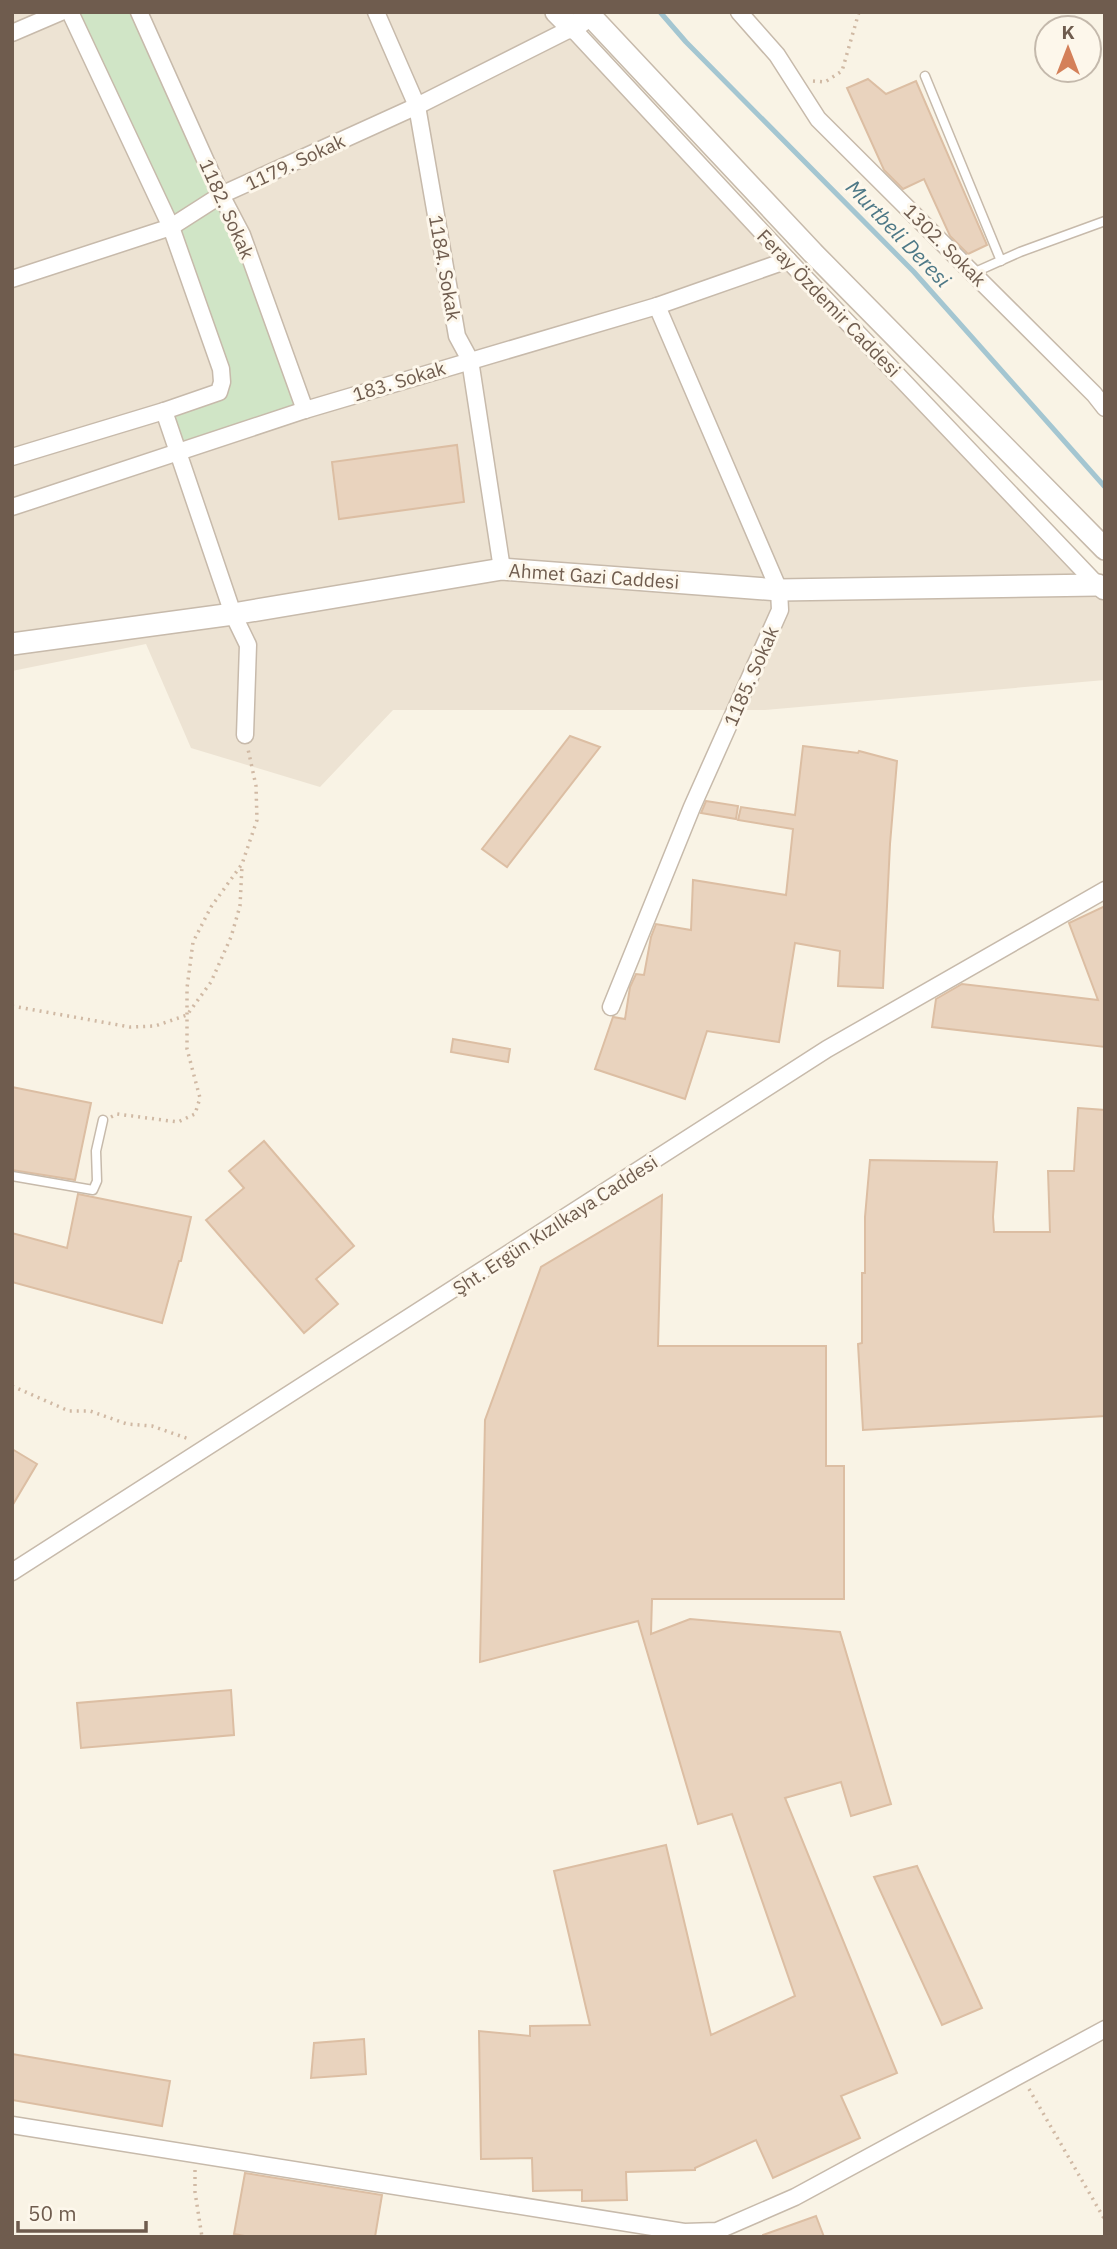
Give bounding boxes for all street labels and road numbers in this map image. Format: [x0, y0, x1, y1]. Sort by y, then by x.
street label: 1179. Sokak [241, 129, 349, 195]
street label: 1182. Sokak [194, 155, 260, 263]
street label: 1302. Sokak [899, 199, 991, 291]
street label: 1184. Sokak [424, 213, 466, 323]
street label: Feray Özdemir Caddesi [752, 224, 906, 382]
street label: 183. Sokak [350, 356, 448, 406]
street label: Ahmet Gazi Caddesi [508, 558, 680, 594]
street label: 1185. Sokak [718, 622, 784, 730]
street label: Şht. Ergün Kızılkaya Caddesi [448, 1150, 662, 1300]

